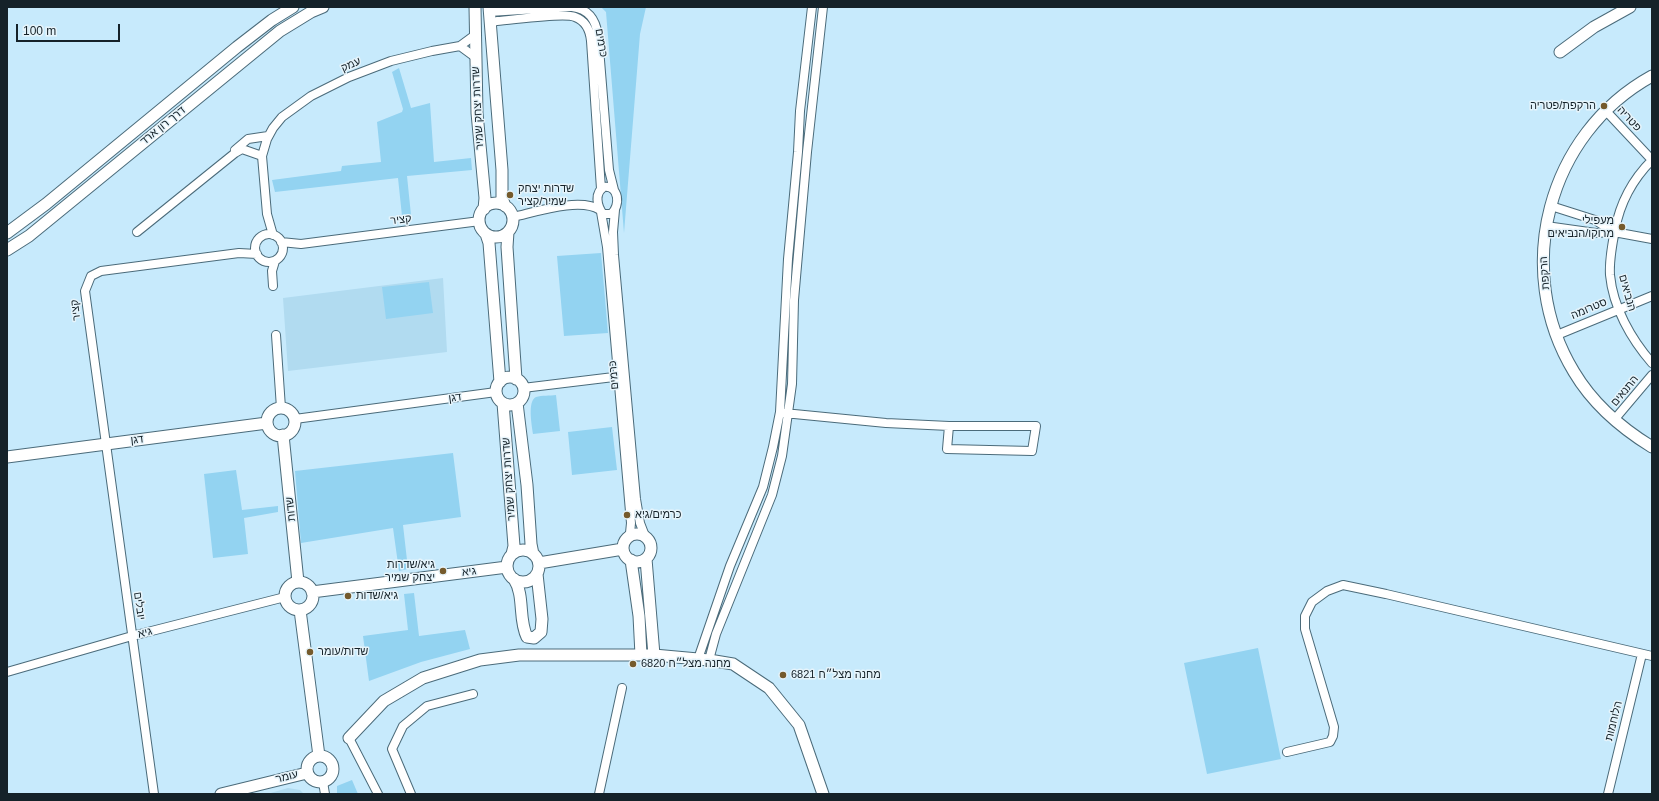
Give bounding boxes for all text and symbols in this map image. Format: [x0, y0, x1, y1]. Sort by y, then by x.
scale bar [18, 16, 122, 42]
text: 100 m [23, 24, 56, 38]
street label: כרמים [592, 28, 610, 58]
street label: עמק [339, 55, 363, 75]
street label: שדרות יצחק שמיר [469, 66, 487, 150]
place label: הרקפת/פטריה [1530, 99, 1596, 113]
marker: הרקפת/פטריה [1599, 101, 1609, 111]
street label: דרך רון ארד [138, 104, 188, 148]
street label: פטריה [1614, 104, 1644, 134]
place label: שדרות יצחק שמיר/קציר [518, 182, 574, 208]
marker: שדרות יצחק שמיר/קציר [505, 190, 515, 200]
street label: קציר [390, 212, 412, 228]
place label: מעפילי מרוקו/הנביאים [1548, 214, 1614, 240]
marker: מעפילי מרוקו/הנביאים [1617, 222, 1627, 232]
street label: הרקפת [1537, 256, 1553, 290]
street label: הנביאים [1615, 273, 1639, 313]
street label: סטרומה [1569, 296, 1609, 322]
street label: קציר [68, 299, 84, 321]
street label: כרמים [606, 360, 622, 390]
street label: התנאים [1608, 373, 1642, 409]
street label: דגן [448, 391, 462, 405]
street label: דגן [130, 433, 144, 447]
street label: שדרות יצחק שמיר [500, 437, 518, 521]
street label: שדות [283, 496, 299, 522]
place label: כרמים/גיא [635, 508, 681, 522]
marker: כרמים/גיא [622, 510, 632, 520]
place label: גיא/שדרות יצחק שמיר [385, 558, 435, 584]
street label: גיא [461, 565, 477, 579]
marker: גיא/שדרות יצחק שמיר [438, 566, 448, 576]
place label: גיא/שדות [356, 589, 398, 603]
street label: יובלים [131, 591, 147, 621]
marker: גיא/שדות [343, 591, 353, 601]
street label: גיא [136, 625, 154, 641]
place label: שדות/עומר [318, 645, 368, 659]
marker: שדות/עומר [305, 647, 315, 657]
place label: מחנה מצל״ח 6820 [641, 657, 731, 671]
marker: מחנה מצל״ח 6820 [628, 659, 638, 669]
place label: מחנה מצל״ח 6821 [791, 668, 881, 682]
marker: מחנה מצל״ח 6821 [778, 670, 788, 680]
street label: הלוחמות [1603, 700, 1625, 742]
street label: עומר [274, 768, 300, 786]

